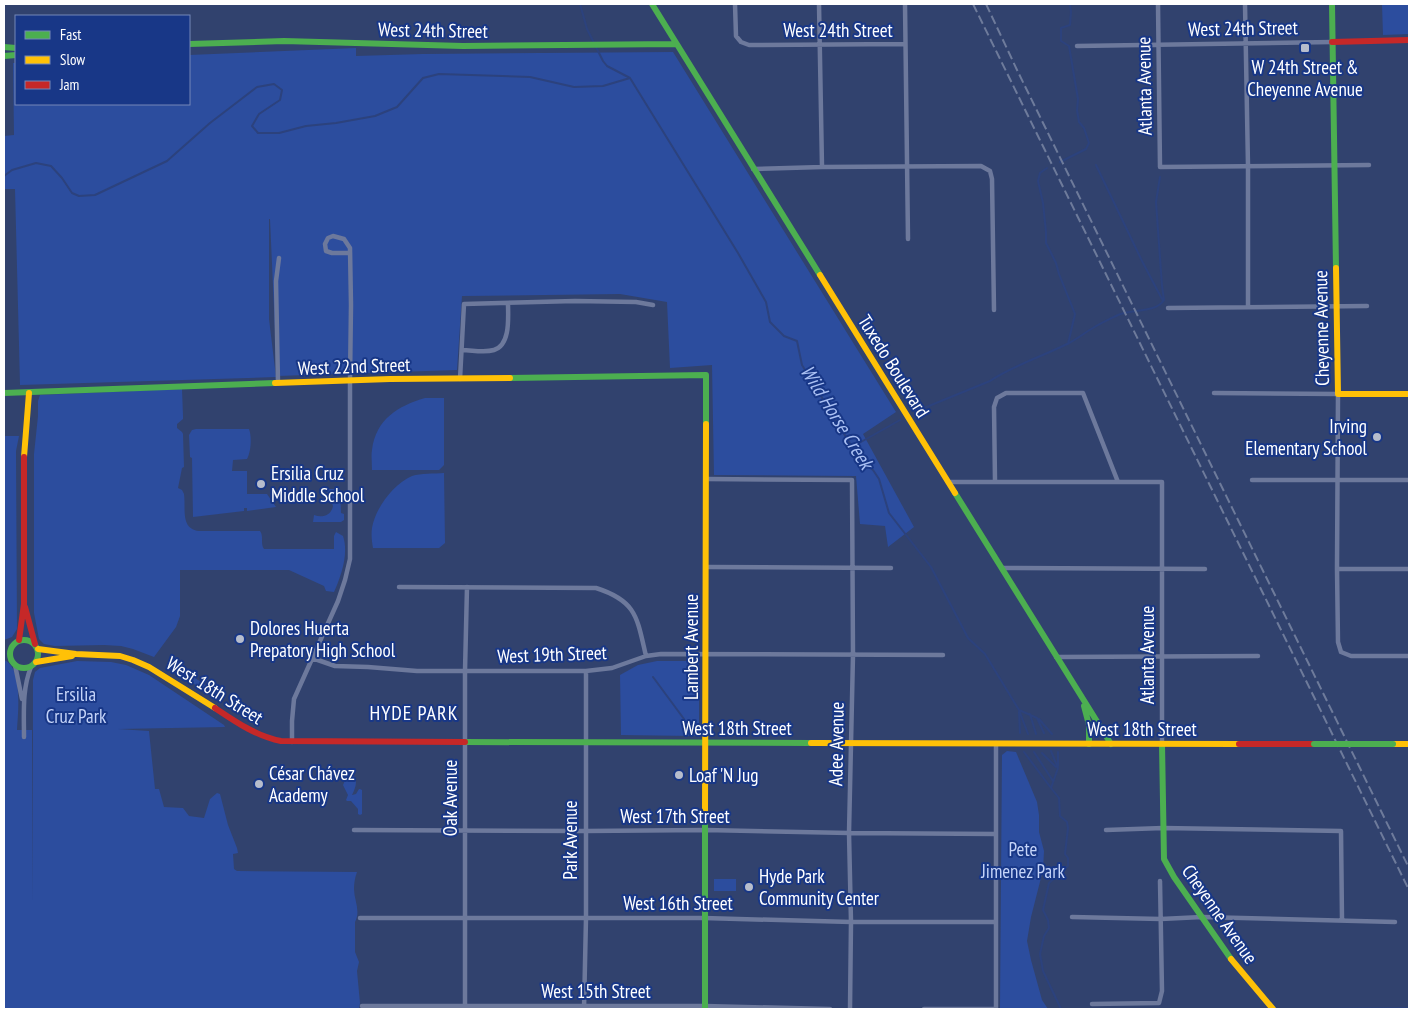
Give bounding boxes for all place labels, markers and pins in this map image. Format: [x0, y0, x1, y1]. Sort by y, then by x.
marker: W 24th Street & Cheyenne Avenue [1299, 42, 1311, 54]
place label: W 24th Street & Cheyenne Avenue [1247, 55, 1363, 101]
place label: Irving Elementary School [1245, 414, 1368, 460]
marker: Irving Elementary School [1371, 431, 1383, 443]
place label: Ersilia Cruz Middle School [271, 461, 365, 507]
marker: Ersilia Cruz Middle School [255, 478, 267, 490]
place label: Dolores Huerta Prepatory High School [250, 616, 396, 662]
marker: Dolores Huerta Prepatory High School [234, 633, 246, 645]
place label: César Chávez Academy [269, 761, 355, 807]
place label: Loaf 'N Jug [689, 763, 758, 787]
marker: Loaf 'N Jug [673, 769, 685, 781]
marker: César Chávez Academy [253, 778, 265, 790]
place label: Hyde Park Community Center [759, 864, 880, 910]
marker: Hyde Park Community Center [743, 881, 755, 893]

